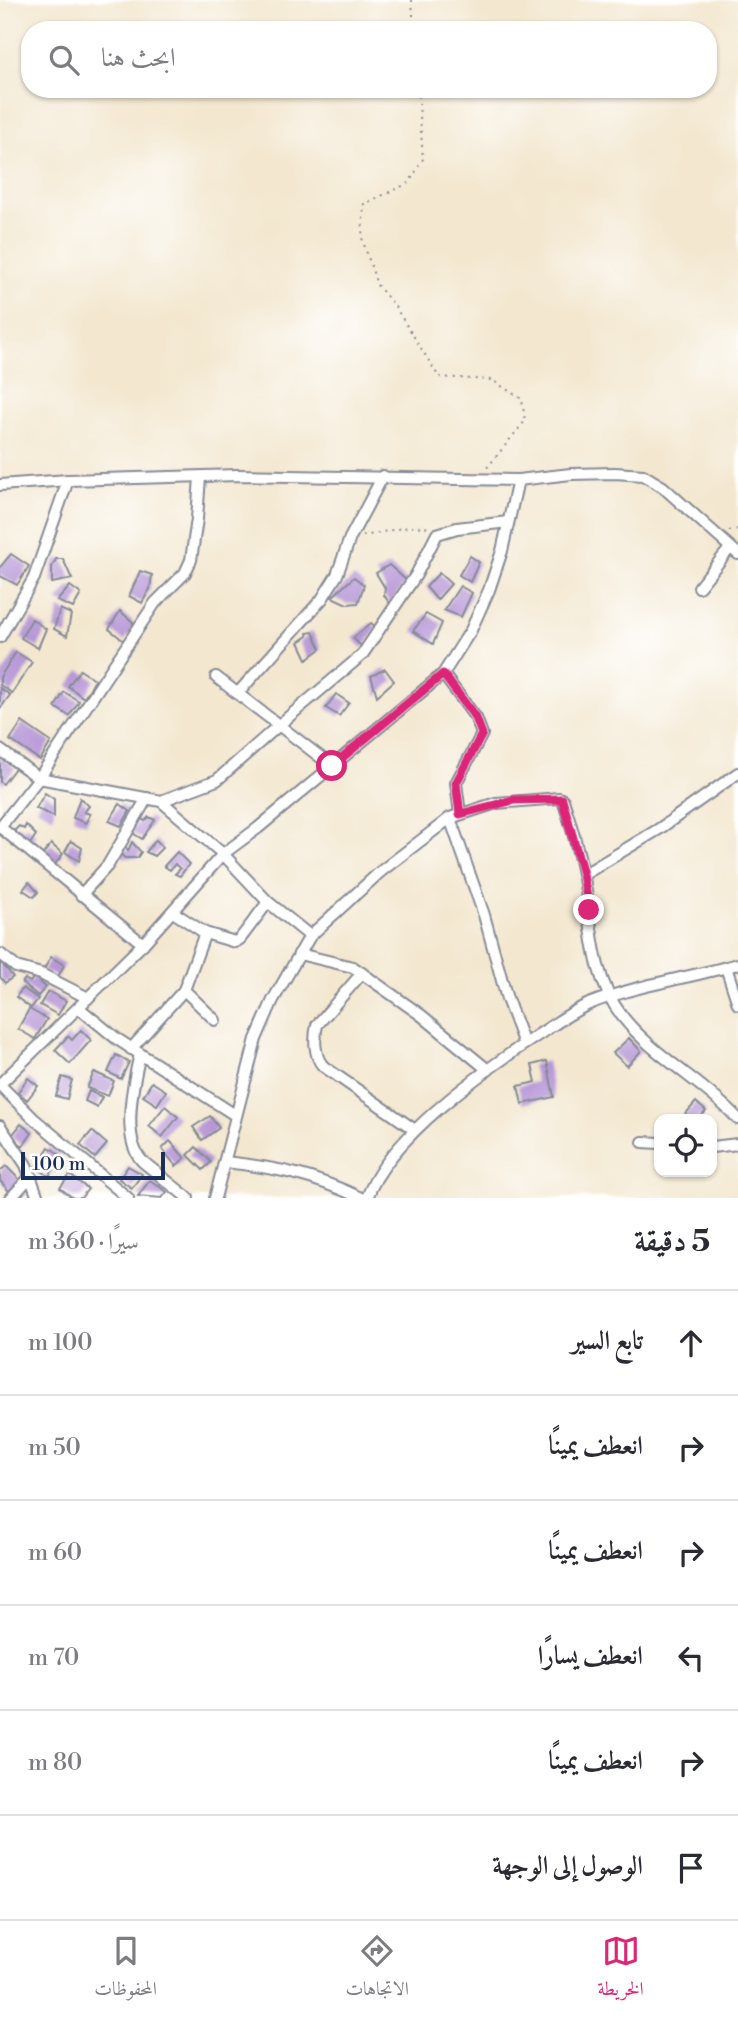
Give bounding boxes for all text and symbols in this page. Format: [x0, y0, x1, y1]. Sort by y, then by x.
search box [21, 21, 717, 98]
icon: search [45, 41, 83, 79]
text: ابحث هنا [101, 42, 176, 74]
route start [316, 750, 347, 781]
route end [573, 894, 604, 925]
map controls [654, 1114, 717, 1177]
button: locate [654, 1114, 717, 1177]
scale bar [21, 1149, 164, 1181]
text: 100 m [32, 1152, 85, 1176]
text: 5 دقيقة [634, 1223, 710, 1261]
text: سيرًا · 360 m [28, 1228, 139, 1256]
icon: ahead [672, 1324, 710, 1362]
text: تابع السير [571, 1325, 643, 1357]
text: 100 m [28, 1329, 93, 1357]
icon: right [672, 1429, 710, 1467]
text: انعطف يمينًا [548, 1430, 643, 1462]
text: 50 m [28, 1434, 81, 1462]
icon: right [672, 1534, 710, 1572]
text: انعطف يمينًا [548, 1535, 643, 1567]
text: 60 m [28, 1539, 82, 1567]
icon: left [672, 1639, 710, 1677]
text: انعطف يسارًا [538, 1640, 643, 1672]
text: 70 m [28, 1644, 79, 1672]
icon: right [672, 1744, 710, 1782]
text: انعطف يمينًا [548, 1745, 643, 1777]
text: 80 m [28, 1749, 82, 1777]
icon: arrive [672, 1849, 710, 1887]
text: الوصول إلى الوجهة [492, 1850, 643, 1882]
tab: المحفوظات [94, 1932, 157, 2007]
tab: الاتجاهات [346, 1932, 409, 2007]
tab: الخريطة [597, 1932, 644, 2007]

